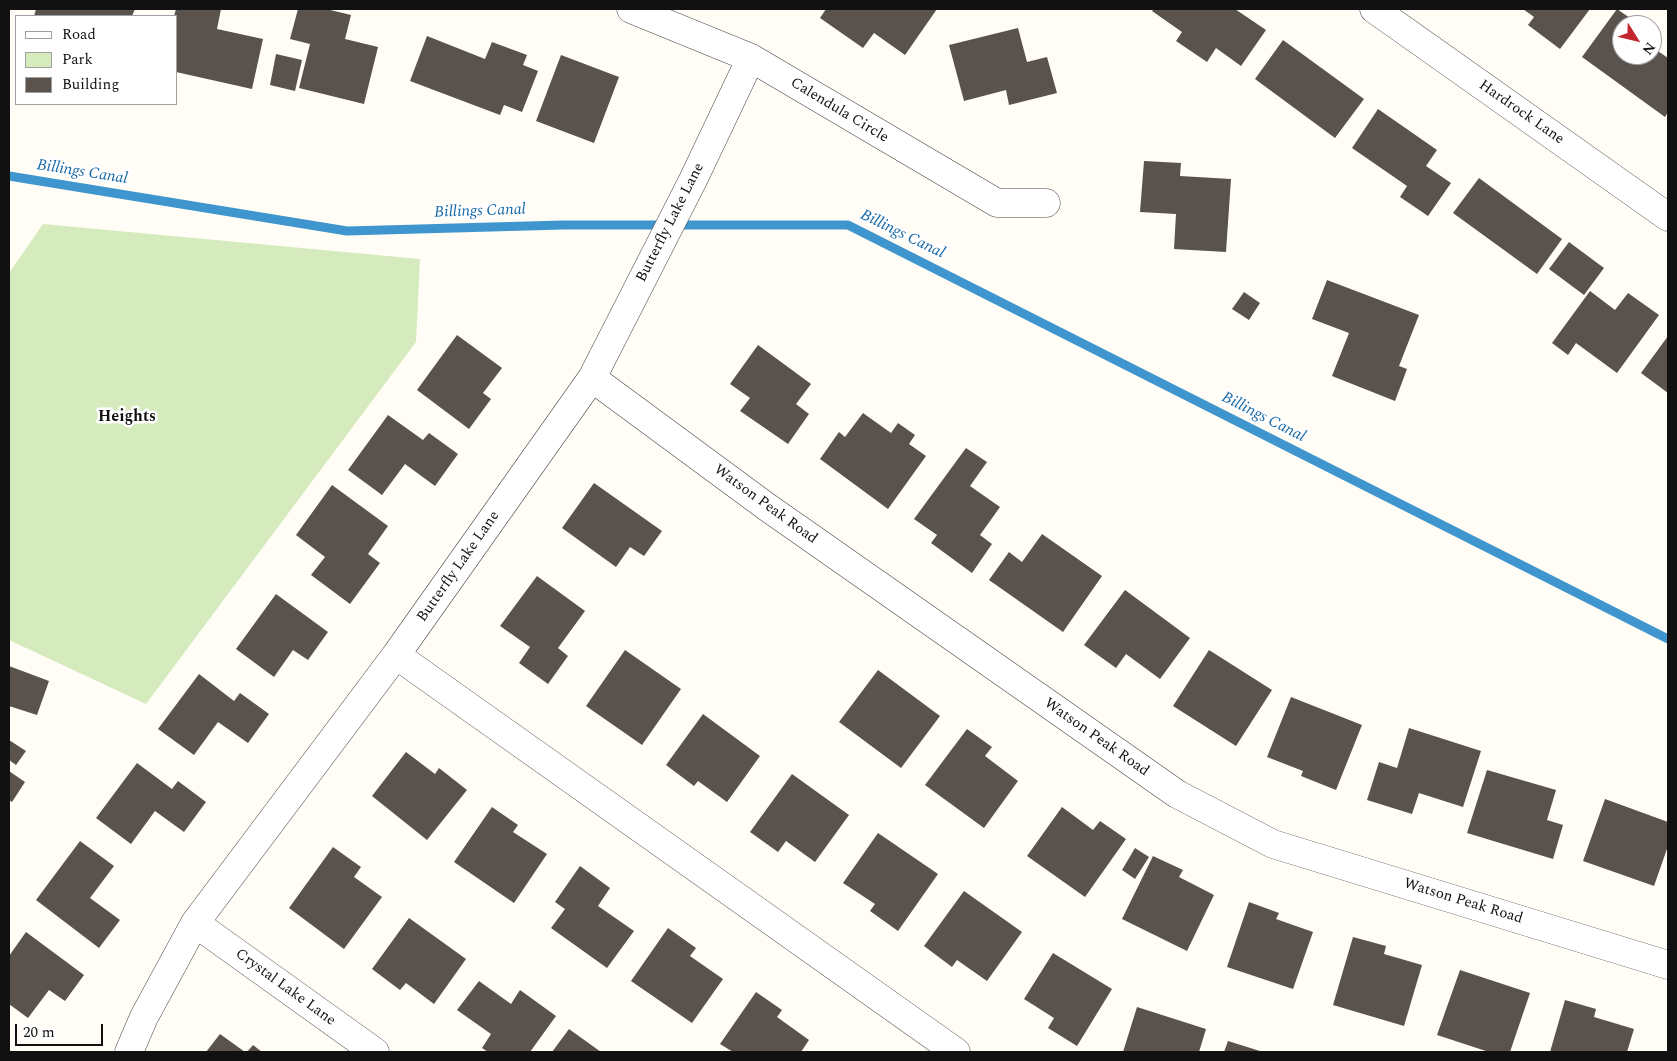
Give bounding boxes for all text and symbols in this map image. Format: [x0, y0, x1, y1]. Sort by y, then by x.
legend [15, 15, 178, 105]
north arrow [1612, 15, 1662, 65]
text: Road [62, 23, 96, 46]
text: N [1637, 38, 1661, 59]
text: Park [62, 48, 93, 71]
text: Building [62, 73, 119, 96]
street label: Calendula Circle [787, 75, 891, 147]
street label: Hardrock Lane [1475, 77, 1567, 149]
water label: Billings Canal [35, 156, 129, 190]
street label: Butterfly Lake Lane [633, 160, 709, 286]
water label: Billings Canal [434, 201, 526, 223]
water label: Billings Canal [857, 206, 947, 264]
water label: Billings Canal [1218, 389, 1308, 447]
district label: Heights [98, 408, 156, 428]
street label: Watson Peak Road [710, 461, 820, 549]
street label: Butterfly Lake Lane [414, 508, 504, 626]
street label: Watson Peak Road [1040, 695, 1152, 781]
street label: Watson Peak Road [1401, 875, 1525, 929]
street label: Crystal Lake Lane [231, 946, 339, 1030]
scale bar [18, 1014, 105, 1046]
text: 20 m [23, 1021, 55, 1044]

